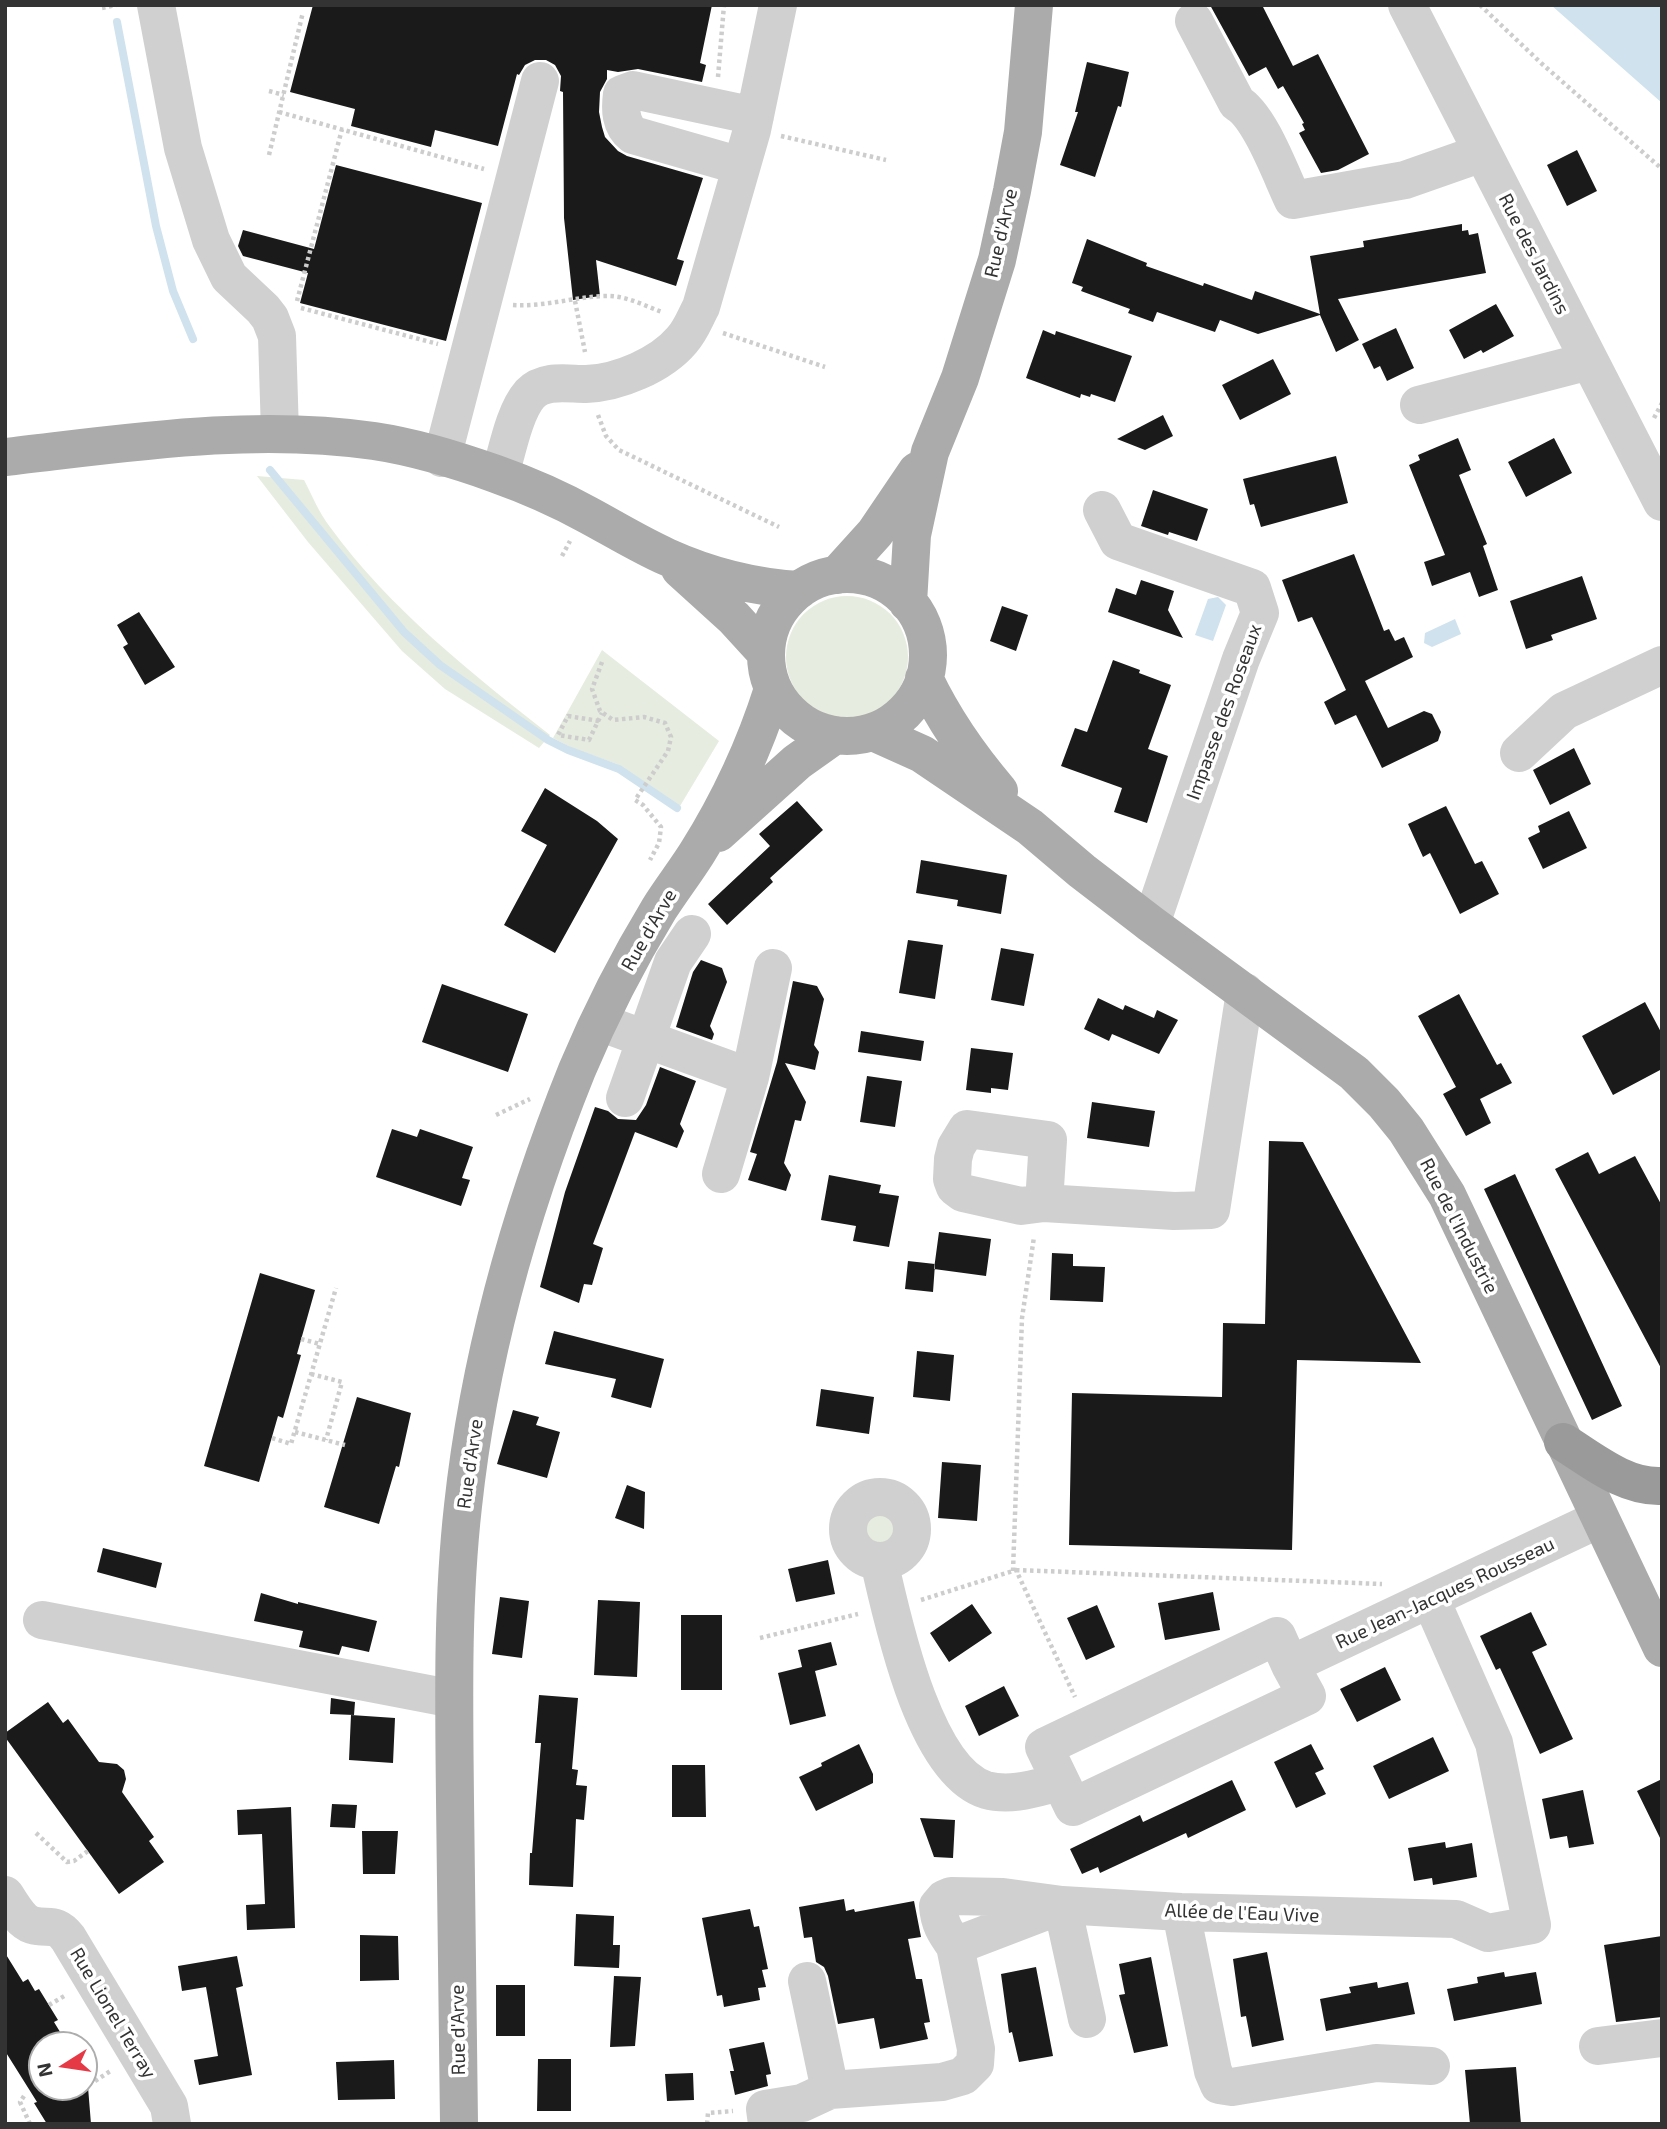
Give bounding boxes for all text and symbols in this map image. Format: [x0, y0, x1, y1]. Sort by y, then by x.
street label: Rue d'Arve [980, 186, 1022, 280]
street label: Rue des Jardins [1494, 190, 1574, 318]
street label: Impasse des Roseaux [1182, 621, 1266, 803]
street label: Rue d'Arve [616, 885, 682, 975]
street label: Rue de l'Industrie [1415, 1155, 1503, 1297]
street label: Rue d'Arve [452, 1417, 488, 1511]
street label: Rue Jean-Jacques Rousseau [1332, 1532, 1558, 1654]
street label: Allée de l'Eau Vive [1164, 1899, 1320, 1927]
street label: Rue Lionel Terray [65, 1944, 161, 2082]
street label: Rue d'Arve [446, 1984, 470, 2076]
north arrow [28, 2031, 98, 2101]
text: N [31, 2061, 57, 2079]

